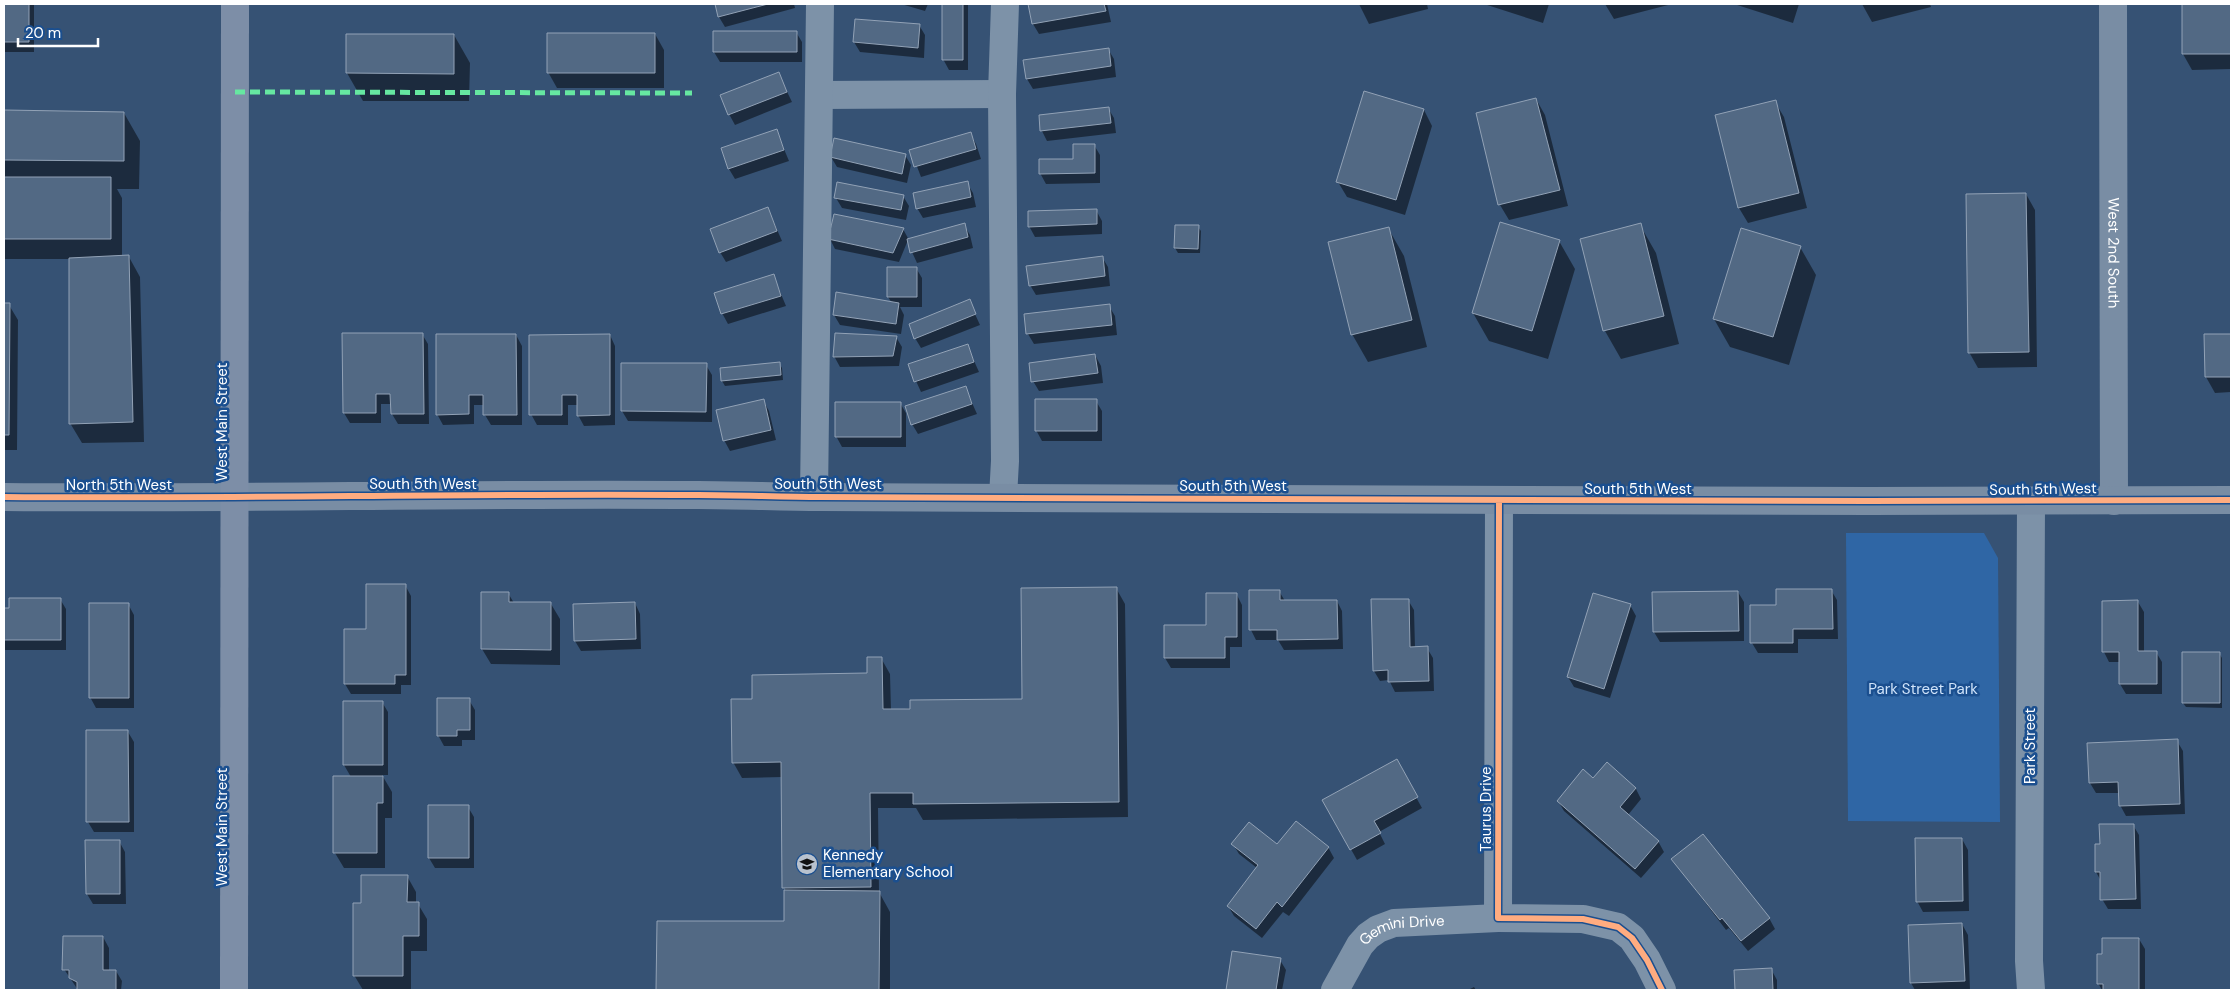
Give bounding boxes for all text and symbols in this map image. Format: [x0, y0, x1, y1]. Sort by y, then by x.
scale bar [18, 15, 98, 47]
text: 20 m [25, 23, 61, 43]
street label: West 2nd South [2103, 198, 2124, 308]
street label: West Main Street [212, 362, 232, 481]
street label: South 5th West [369, 474, 477, 494]
street label: South 5th West [774, 474, 882, 494]
street label: North 5th West [66, 475, 172, 495]
street label: South 5th West [1179, 476, 1287, 496]
street label: South 5th West [1989, 478, 2097, 500]
street label: South 5th West [1584, 479, 1692, 499]
park label: Park Street Park [1868, 679, 1978, 699]
street label: Park Street [2020, 708, 2040, 784]
street label: Taurus Drive [1476, 766, 1496, 852]
street label: West Main Street [212, 767, 232, 886]
place label: Kennedy Elementary School [823, 845, 953, 882]
school or university icon: Kennedy Elementary School [795, 852, 819, 876]
street label: Gemini Drive [1355, 911, 1445, 949]

